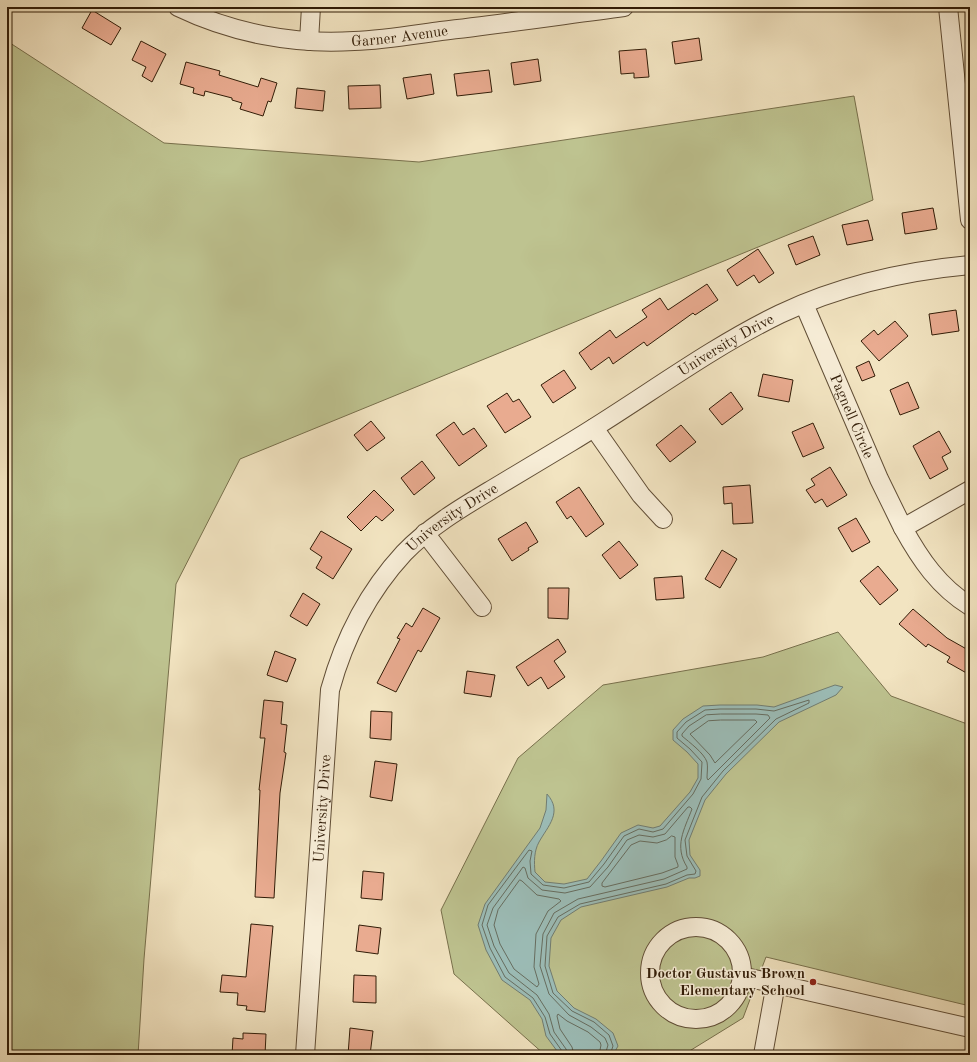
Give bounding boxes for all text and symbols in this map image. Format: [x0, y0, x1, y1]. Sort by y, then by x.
street label: Garner Avenue [351, 24, 449, 50]
street label: University Drive [676, 312, 777, 380]
street label: Pagnell Circle [826, 372, 875, 461]
street label: University Drive [404, 482, 501, 555]
street label: University Drive [312, 754, 335, 863]
place label: Doctor Gustavus Brown Elementary School [646, 967, 805, 999]
marker: Doctor Gustavus Brown Elementary School [808, 977, 818, 987]

